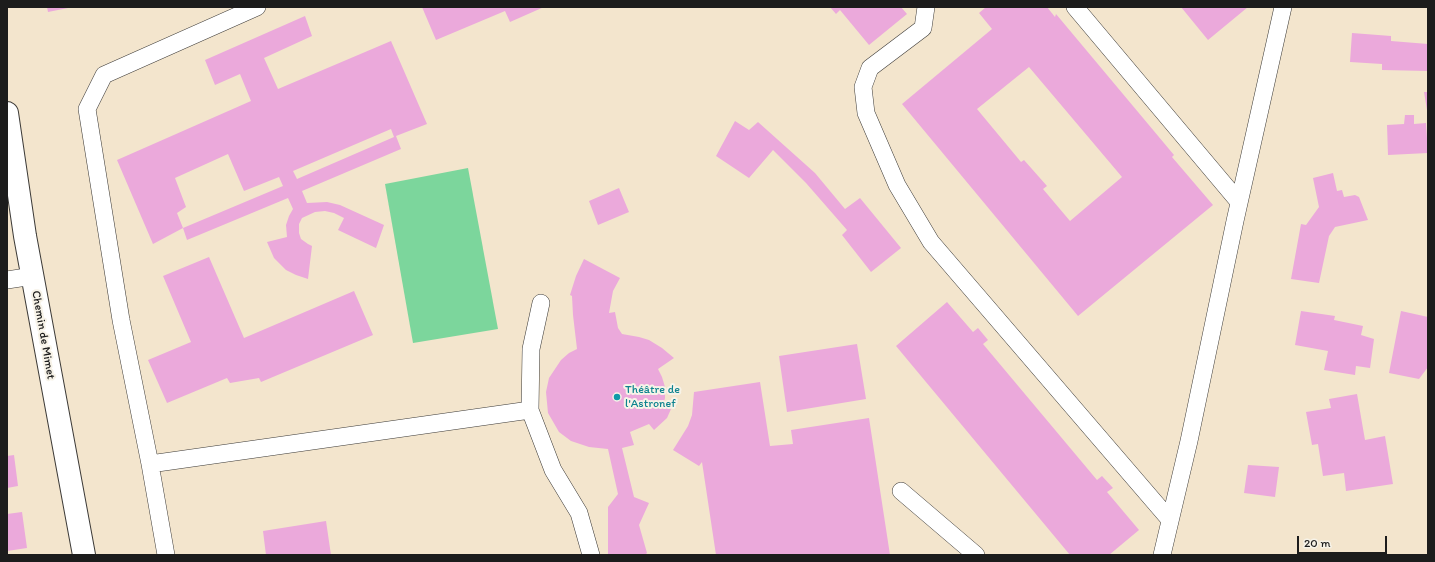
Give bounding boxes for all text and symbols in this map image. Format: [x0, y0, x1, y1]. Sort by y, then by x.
street label: Chemin de Mimet [28, 289, 58, 381]
place label: Théâtre de l'Astronef [625, 383, 680, 411]
marker: Théâtre de l'Astronef [612, 392, 622, 402]
scale bar [1299, 528, 1389, 554]
text: 20 m [1304, 536, 1331, 550]

